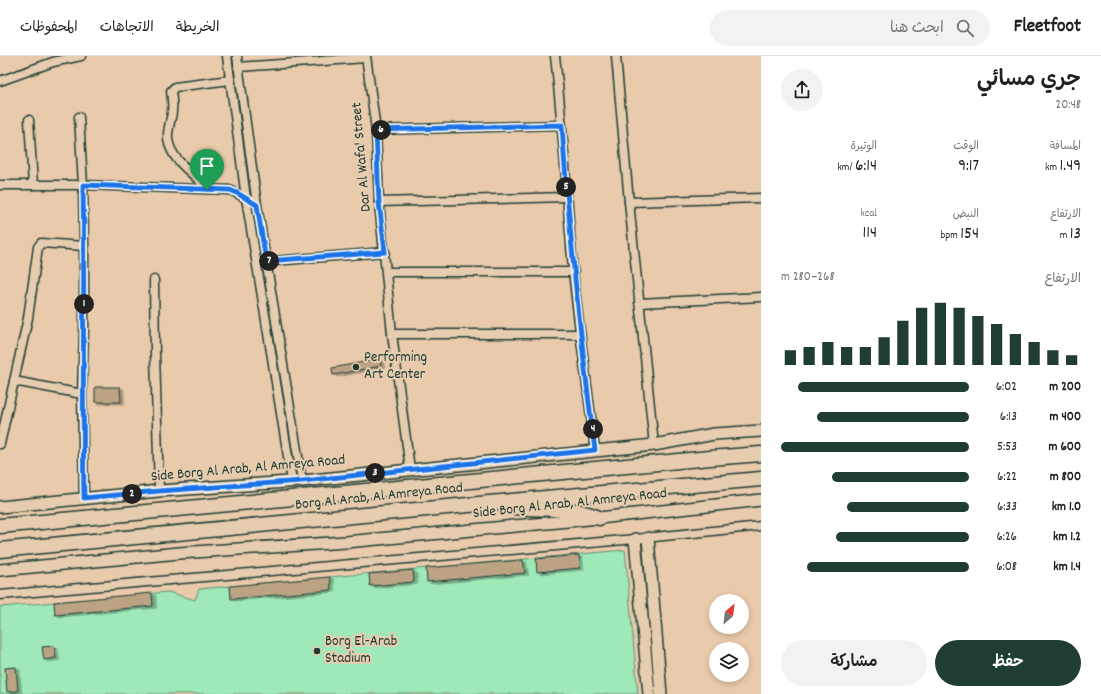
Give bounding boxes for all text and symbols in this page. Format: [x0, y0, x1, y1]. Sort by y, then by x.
search box [710, 10, 990, 46]
text: Fleetfoot [1014, 14, 1081, 41]
icon: search [954, 17, 976, 39]
text: المحفوظات [20, 18, 78, 38]
text: الاتجاهات [100, 18, 154, 38]
text: الخريطة [176, 18, 219, 38]
text: ابحث هنا [890, 18, 944, 40]
text: جري مسائي [977, 65, 1081, 96]
button: share [781, 69, 823, 111]
text: 20:48 [1055, 96, 1081, 115]
street label: Dar Al Wafa' Street [346, 101, 378, 213]
pin: 6 [371, 120, 391, 140]
text: 6 [378, 122, 384, 138]
text: الوتيرة [850, 139, 877, 155]
text: الوقت [953, 139, 979, 155]
text: المسافة [1050, 139, 1081, 155]
pin [190, 149, 224, 190]
icon: arrive [196, 155, 218, 177]
text: 6:14 [855, 155, 877, 179]
text: 9:17 [958, 155, 979, 179]
text: 1.49 [1060, 155, 1081, 179]
text: /km [837, 160, 855, 176]
text: km [1045, 160, 1060, 176]
pin: 5 [556, 177, 576, 197]
text: 5 [563, 179, 569, 195]
text: kcal [860, 206, 877, 222]
text: النبض [953, 207, 979, 223]
text: الارتفاع [1050, 207, 1081, 223]
text: 114 [862, 222, 877, 246]
text: 154 [960, 223, 979, 247]
text: 13 [1070, 223, 1081, 247]
text: bpm [940, 228, 960, 244]
text: m [1060, 228, 1070, 244]
pin: 7 [259, 251, 279, 271]
text: 7 [267, 253, 271, 269]
text: 268–280 m [781, 268, 835, 287]
text: الارتفاع [1045, 270, 1081, 289]
pin: 1 [74, 294, 94, 314]
text: 1 [83, 296, 85, 312]
place label: Performing Art Center [364, 347, 427, 386]
marker: Performing Art Center [351, 362, 361, 372]
text: 6:02 [996, 378, 1017, 397]
text: 200 m [1049, 378, 1081, 397]
text: 6:13 [1000, 408, 1017, 427]
text: 400 m [1050, 408, 1081, 427]
pin: 4 [583, 419, 603, 439]
text: 4 [591, 421, 595, 437]
text: 5:53 [997, 438, 1017, 457]
text: 600 m [1049, 438, 1081, 457]
street label: Side Borg Al Arab, Al Amreya Road [150, 450, 346, 488]
pin: 3 [365, 463, 385, 483]
text: 3 [373, 465, 377, 481]
text: 6:22 [997, 468, 1017, 487]
text: 800 m [1050, 468, 1081, 487]
street label: Borg Al Arab, Al Amreya Road [294, 477, 464, 517]
street label: Side Borg Al Arab, Al Amreya Road [472, 483, 668, 525]
pin: 2 [122, 484, 142, 504]
text: 2 [130, 486, 134, 502]
text: 6:33 [997, 498, 1017, 517]
text: 1.0 km [1052, 498, 1081, 517]
text: 6:26 [996, 528, 1017, 547]
text: 1.2 km [1053, 528, 1081, 547]
text: 6:08 [996, 558, 1017, 577]
text: 1.4 km [1053, 558, 1081, 577]
north arrow [709, 594, 749, 634]
map controls [709, 594, 749, 682]
place label: Borg El-Arab Stadium [325, 631, 397, 670]
button: مشاركة [781, 640, 927, 686]
button: حفظ [935, 640, 1081, 686]
button: layers [709, 642, 749, 682]
marker: Borg El-Arab Stadium [312, 646, 322, 656]

